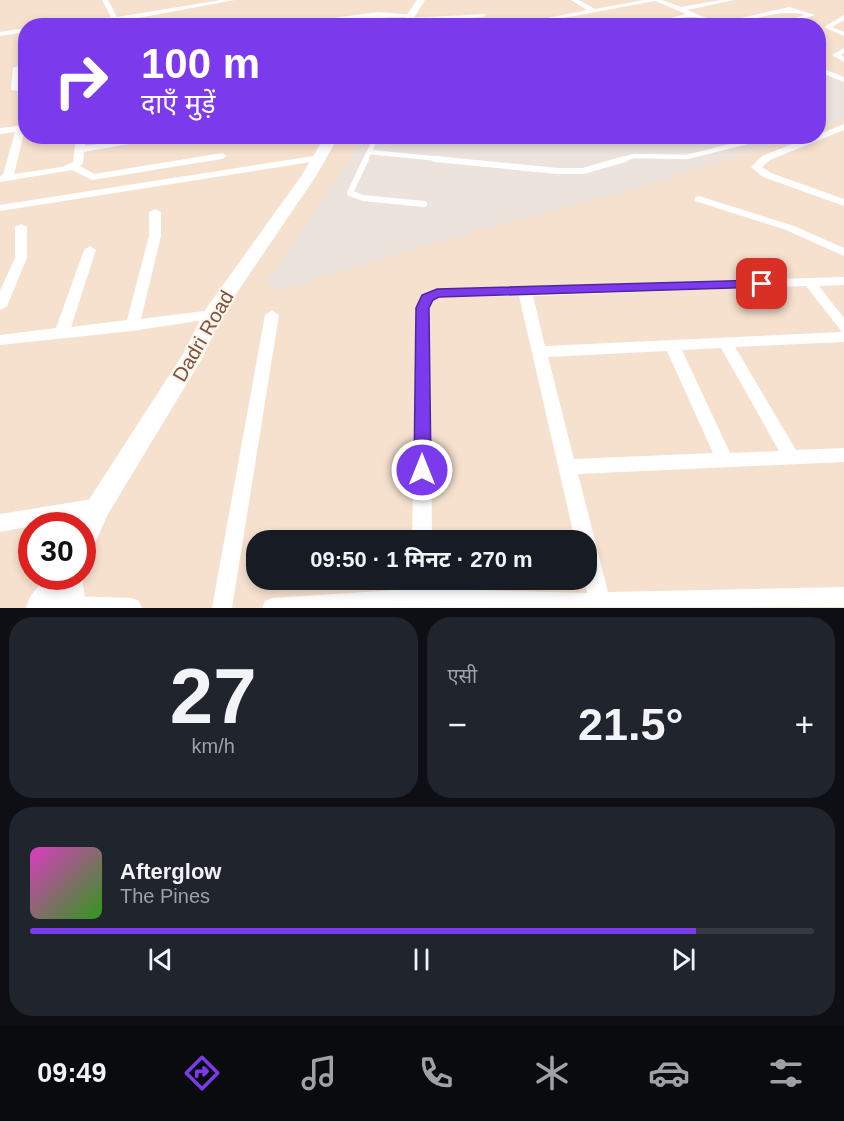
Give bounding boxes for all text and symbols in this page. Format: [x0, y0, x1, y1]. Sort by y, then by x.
text: 100 m [141, 40, 260, 87]
icon: right [42, 42, 120, 120]
text: दाएँ मुड़ें [141, 89, 215, 119]
pin [736, 258, 787, 309]
icon: arrive [745, 267, 778, 300]
street label: Dadri Road [168, 287, 238, 385]
position arrow [390, 438, 454, 502]
speed limit sign: 30 [18, 512, 96, 590]
text: 09:50 · 1 मिनट · 270 m [310, 547, 533, 572]
text: 27 [170, 652, 257, 740]
text: एसी [448, 665, 477, 687]
text: 21.5° [578, 699, 684, 750]
text: − [448, 706, 467, 743]
text: + [795, 706, 814, 743]
text: km/h [192, 735, 235, 757]
text: Afterglow [120, 859, 221, 884]
text: The Pines [120, 885, 210, 907]
icon: previous [144, 943, 177, 976]
icon: pause [405, 943, 438, 976]
icon: next [667, 943, 700, 976]
icon: directions [181, 1052, 223, 1094]
icon: music [298, 1052, 340, 1094]
icon: phone [415, 1052, 457, 1094]
icon: climate [531, 1052, 573, 1094]
icon: car [648, 1052, 690, 1094]
icon: filters [765, 1052, 807, 1094]
text: 09:49 [37, 1058, 106, 1088]

